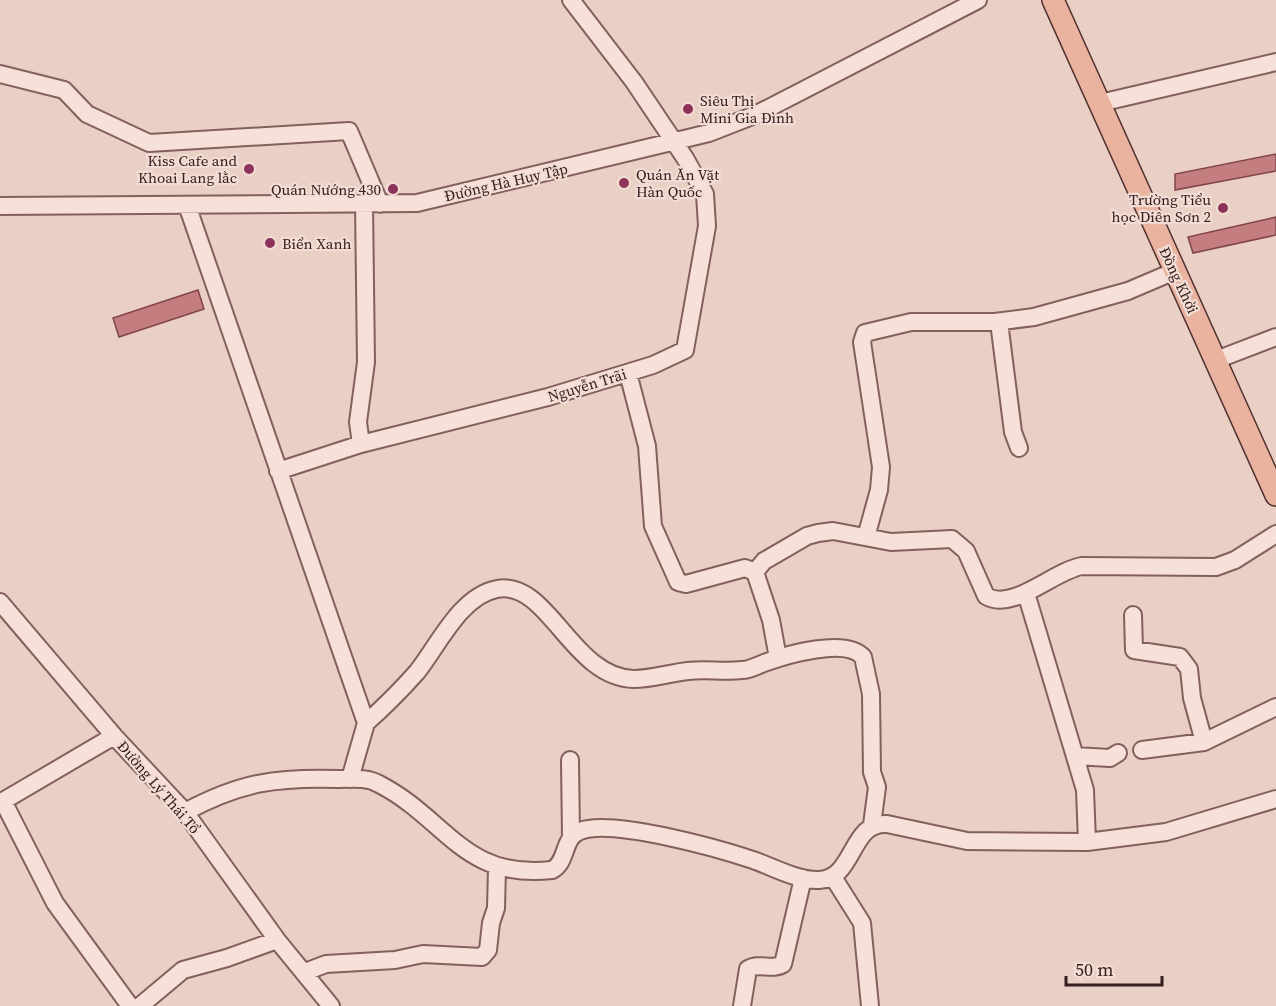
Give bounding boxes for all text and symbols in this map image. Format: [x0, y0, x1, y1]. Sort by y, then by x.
place label: Siêu Thị Mini Gia Đình [700, 90, 794, 128]
marker: Siêu Thị Mini Gia Đình [681, 102, 695, 116]
place label: Kiss Cafe and Khoai Lang lằc [138, 150, 237, 188]
street label: Đường Hà Huy Tập [442, 158, 570, 206]
marker: Kiss Cafe and Khoai Lang lằc [242, 162, 256, 176]
place label: Quán Ăn Vặt Hàn Quốc [636, 164, 719, 202]
marker: Quán Ăn Vặt Hàn Quốc [617, 176, 631, 190]
place label: Quán Nướng 430 [271, 179, 381, 200]
marker: Quán Nướng 430 [386, 182, 400, 196]
place label: Trường Tiểu học Diên Sơn 2 [1112, 189, 1211, 227]
marker: Trường Tiểu học Diên Sơn 2 [1216, 201, 1230, 215]
place label: Biển Xanh [282, 233, 352, 254]
marker: Biển Xanh [263, 236, 277, 250]
street label: Đồng Khởi [1154, 243, 1204, 317]
street label: Nguyễn Trãi [545, 363, 629, 407]
street label: Đường Lý Thái Tổ [113, 736, 205, 838]
scale bar [1066, 949, 1162, 987]
text: 50 m [1075, 957, 1113, 982]

